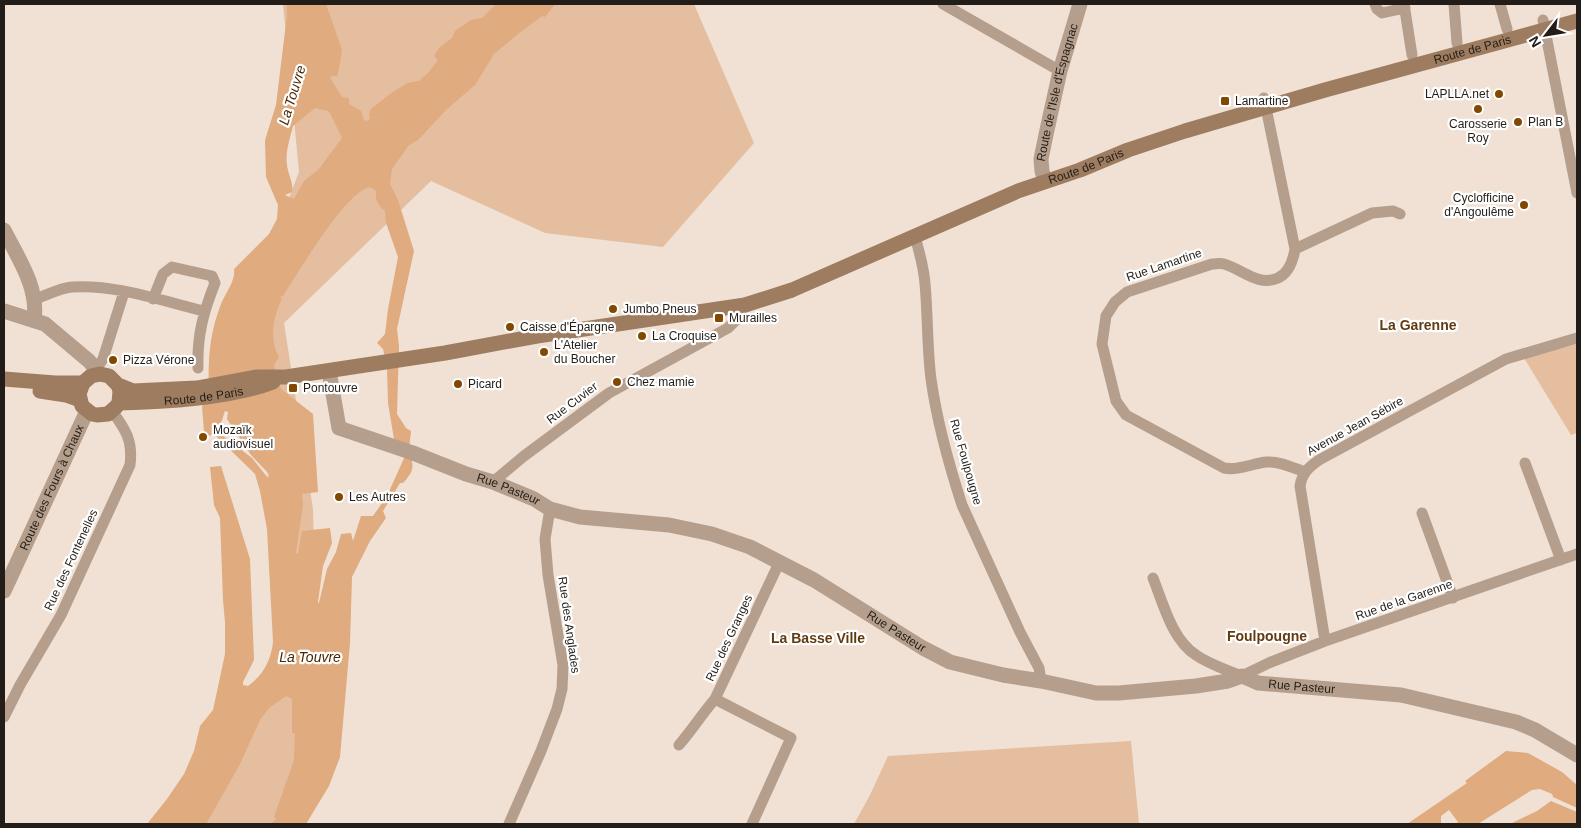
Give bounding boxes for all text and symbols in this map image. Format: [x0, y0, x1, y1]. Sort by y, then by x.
north arrow [1521, 10, 1571, 60]
street label: Route de l'Isle d'Espagnac [1034, 22, 1081, 163]
street label: Route de Paris [1432, 32, 1513, 67]
text: N [1525, 33, 1544, 50]
water label: La Touvre [275, 63, 309, 127]
place label: LAPLLA.net [1425, 87, 1490, 101]
marker: LAPLLA.net [1493, 88, 1505, 100]
place label: Lamartine [1235, 94, 1289, 108]
marker: Lamartine [1219, 95, 1231, 107]
marker: Carosserie Roy [1472, 103, 1484, 115]
place label: Plan B [1528, 115, 1563, 129]
marker: Plan B [1512, 116, 1524, 128]
place label: Carosserie Roy [1449, 117, 1507, 145]
street label: Route de Paris [1046, 146, 1126, 187]
place label: Cyclofficine d'Angoulême [1444, 191, 1514, 219]
marker: Cyclofficine d'Angoulême [1518, 199, 1530, 211]
street label: Rue Lamartine [1125, 245, 1204, 284]
place label: Jumbo Pneus [623, 302, 696, 316]
marker: Jumbo Pneus [607, 303, 619, 315]
place label: Murailles [729, 311, 777, 325]
marker: Murailles [713, 312, 725, 324]
district label: La Garenne [1379, 317, 1457, 333]
place label: Caisse d'Épargne [520, 319, 615, 334]
marker: Caisse d'Épargne [504, 321, 516, 333]
place label: La Croquise [652, 329, 717, 343]
marker: La Croquise [636, 330, 648, 342]
place label: L'Atelier du Boucher [554, 338, 615, 366]
marker: L'Atelier du Boucher [538, 346, 550, 358]
place label: Pizza Vérone [123, 353, 195, 367]
marker: Pizza Vérone [107, 354, 119, 366]
place label: Chez mamie [627, 375, 695, 389]
marker: Chez mamie [611, 376, 623, 388]
place label: Picard [468, 377, 502, 391]
marker: Picard [452, 378, 464, 390]
street label: Rue Cuvier [544, 379, 600, 427]
place label: Pontouvre [303, 381, 358, 395]
marker: Pontouvre [287, 382, 299, 394]
street label: Route de Paris [163, 384, 245, 408]
street label: Avenue Jean Sébire [1304, 394, 1406, 458]
street label: Rue Foulpougne [947, 417, 985, 507]
street label: Route des Fours à Chaux [17, 422, 87, 553]
place label: Mozaïk audiovisuel [213, 423, 273, 451]
marker: Mozaïk audiovisuel [197, 431, 209, 443]
street label: Rue Pasteur [475, 471, 543, 508]
place label: Les Autres [349, 490, 406, 504]
marker: Les Autres [333, 491, 345, 503]
street label: Rue des Fontenelles [41, 507, 101, 613]
street label: Rue des Anglades [555, 576, 583, 674]
street label: Rue de la Garenne [1354, 577, 1455, 623]
street label: Rue des Granges [703, 592, 755, 684]
street label: Rue Pasteur [864, 608, 928, 655]
district label: Foulpougne [1227, 628, 1307, 644]
district label: La Basse Ville [771, 630, 865, 646]
water label: La Touvre [279, 649, 341, 665]
street label: Rue Pasteur [1268, 677, 1336, 696]

